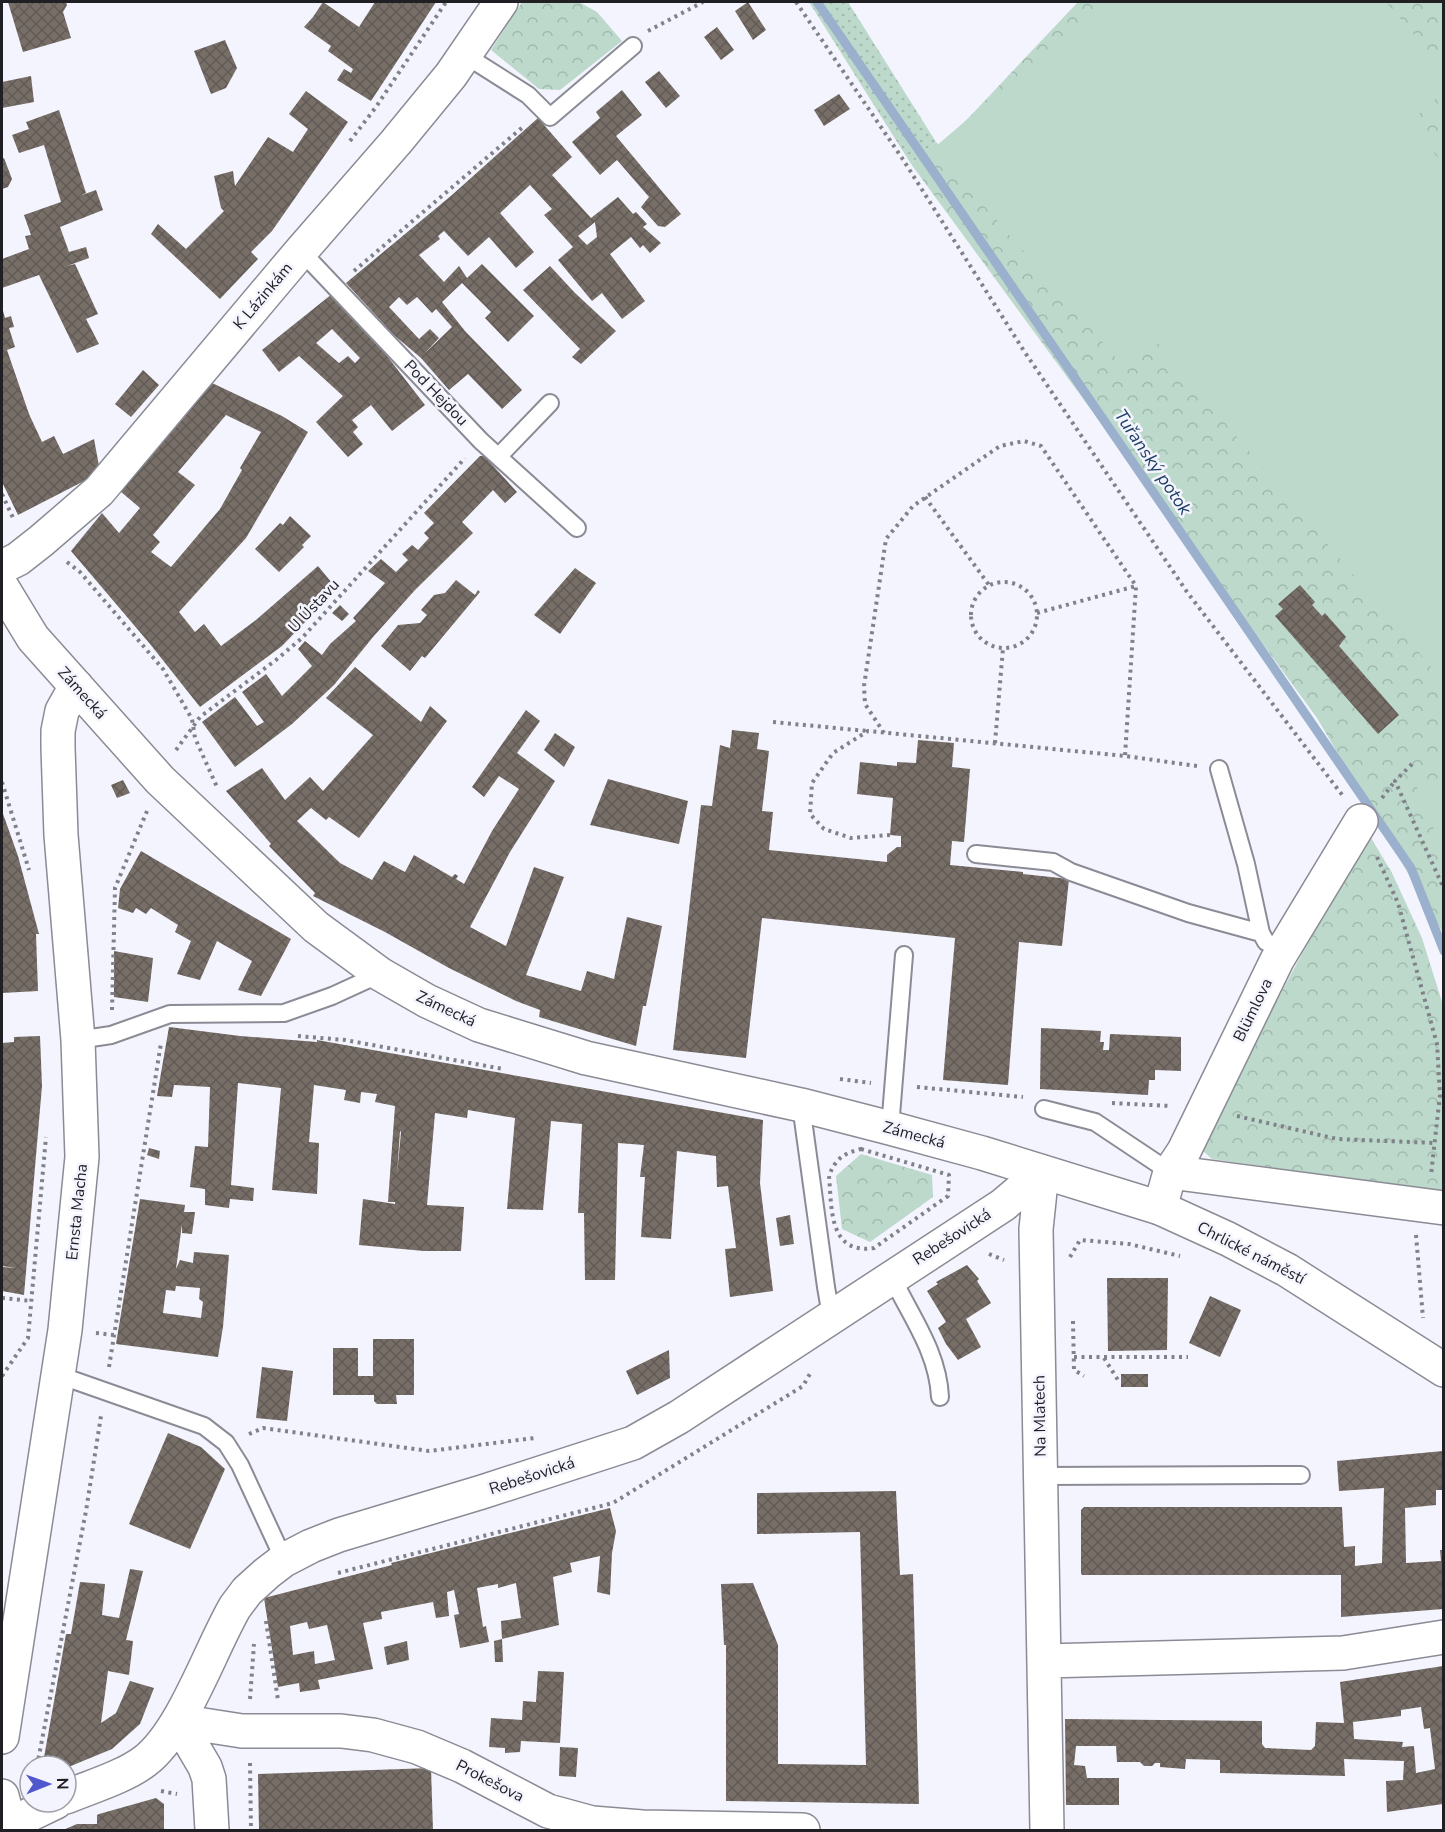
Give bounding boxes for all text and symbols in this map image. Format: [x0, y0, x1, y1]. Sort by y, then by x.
street label: K Lázinkám [228, 258, 298, 334]
street label: Pod Hejdou [399, 355, 473, 431]
water label: Tuřanský potok [1109, 404, 1198, 520]
street label: U Ústavu [283, 574, 345, 638]
street label: Zámecká [52, 662, 112, 724]
street label: Blümlova [1228, 975, 1278, 1045]
street label: Zámecká [412, 986, 480, 1032]
street label: Zámecká [880, 1116, 948, 1154]
street label: Ernsta Macha [61, 1163, 93, 1261]
street label: Rebešovická [909, 1204, 995, 1270]
street label: Chrlické náměstí [1193, 1216, 1310, 1290]
street label: Na Mlatech [1028, 1375, 1052, 1457]
street label: Rebešovická [486, 1452, 578, 1500]
north arrow [18, 1754, 78, 1814]
street label: Prokešova [452, 1754, 528, 1808]
text: N [51, 1778, 73, 1790]

